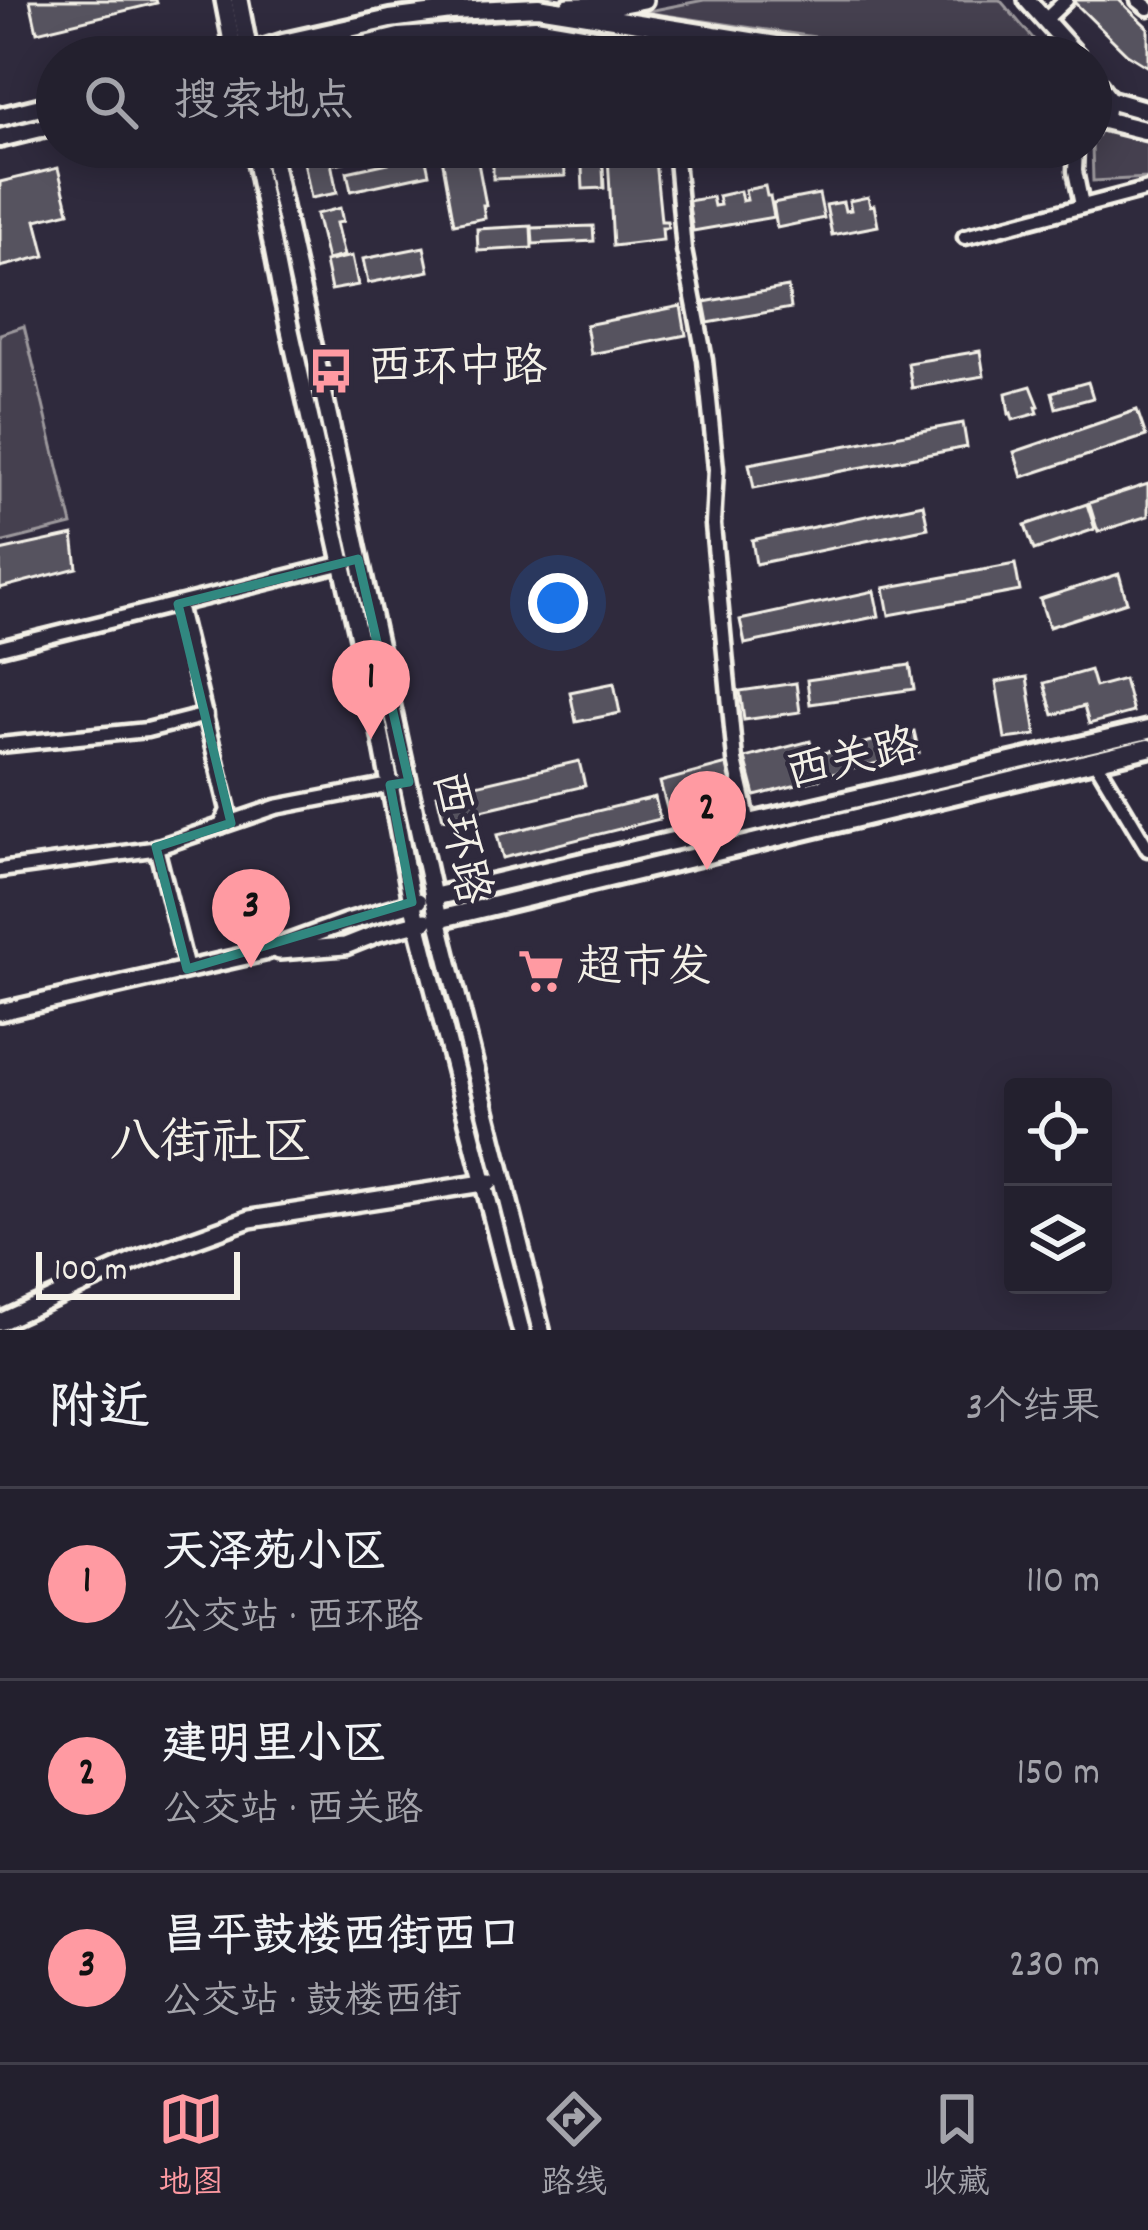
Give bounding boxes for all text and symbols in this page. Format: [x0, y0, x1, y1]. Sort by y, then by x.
search box [36, 36, 1112, 168]
icon: search [78, 69, 144, 135]
text: 搜索地点 [174, 73, 354, 137]
place label: 西环中路 [367, 339, 547, 403]
bus stop icon: 西环中路 [306, 346, 356, 396]
your location [528, 573, 588, 633]
pin: 1 [332, 640, 410, 739]
street label: 西关路 [780, 717, 926, 809]
street label: 西环路 [412, 765, 502, 911]
pin: 2 [668, 771, 746, 870]
pin: 3 [212, 869, 290, 968]
place label: 超市发 [577, 939, 712, 1003]
supermarket icon: 超市发 [516, 946, 566, 996]
map controls [1004, 1078, 1112, 1294]
button: locate [1004, 1078, 1112, 1186]
district label: 八街社区 [109, 1111, 313, 1183]
button: layers [1004, 1186, 1112, 1294]
scale bar [36, 1246, 240, 1299]
text: 100 m [54, 1249, 127, 1296]
text: 附近 [48, 1376, 150, 1448]
text: 3个结果 [966, 1383, 1100, 1438]
text: 天泽苑小区 [162, 1524, 387, 1588]
text: 1 [83, 1556, 91, 1611]
text: 110 m [1026, 1556, 1100, 1611]
text: 公交站 · 西环路 [162, 1593, 423, 1648]
text: 建明里小区 [162, 1716, 387, 1780]
text: 2 [78, 1748, 96, 1803]
text: 150 m [1016, 1748, 1100, 1803]
text: 公交站 · 西关路 [162, 1785, 423, 1840]
text: 昌平鼓楼西街西口 [162, 1908, 522, 1972]
text: 3 [78, 1940, 96, 1995]
text: 230 m [1009, 1940, 1100, 1995]
text: 公交站 · 鼓楼西街 [162, 1977, 462, 2032]
tab: 地图 [158, 2086, 224, 2209]
tab: 路线 [541, 2086, 607, 2209]
tab: 收藏 [924, 2086, 990, 2209]

